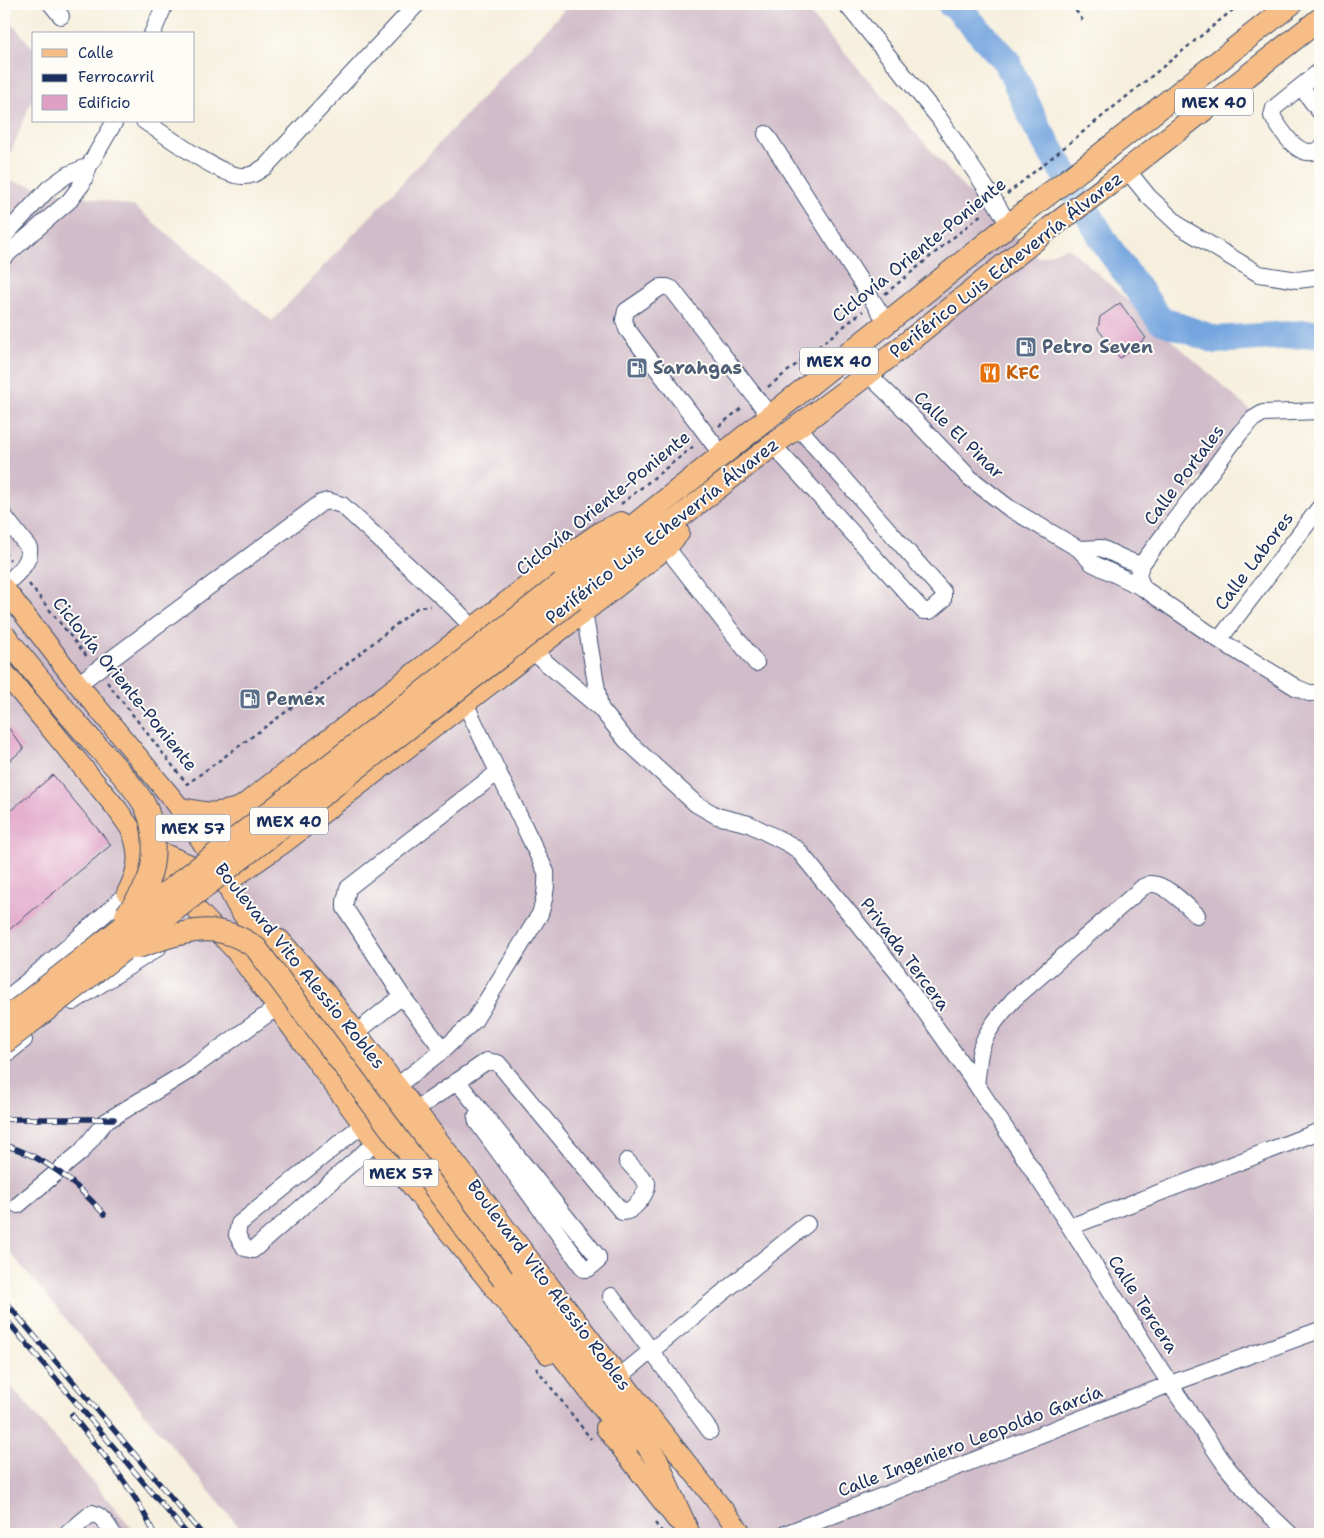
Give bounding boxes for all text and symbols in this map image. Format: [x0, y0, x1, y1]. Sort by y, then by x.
legend [32, 32, 195, 122]
text: Calle [78, 43, 114, 63]
text: Ferrocarril [78, 67, 155, 87]
road number: MEX 40 [1175, 88, 1253, 115]
text: Edificio [78, 93, 130, 113]
street label: Periférico Luis Echeverría Álvarez [884, 166, 1128, 364]
street label: Ciclovía Oriente-Poniente [827, 172, 1011, 328]
fuel station icon: Petro Seven [1014, 335, 1038, 359]
place label: Petro Seven [1042, 335, 1153, 359]
road number: MEX 40 [800, 348, 878, 374]
fuel station icon: Sarahgas [625, 356, 649, 380]
place label: Sarahgas [653, 356, 742, 380]
restaurant icon: KFC [978, 361, 1002, 385]
place label: KFC [1006, 361, 1040, 385]
street label: Calle El Pinar [909, 386, 1009, 484]
street label: Calle Portales [1138, 420, 1230, 530]
street label: Ciclovía Oriente-Poniente [511, 425, 695, 581]
street label: Periférico Luis Echeverría Álvarez [540, 432, 784, 630]
street label: Calle Labores [1209, 507, 1299, 615]
street label: Ciclovía Oriente-Poniente [47, 592, 203, 776]
fuel station icon: Pemex [238, 687, 262, 711]
place label: Pemex [266, 687, 325, 711]
road number: MEX 40 [250, 808, 328, 834]
road number: MEX 57 [156, 814, 230, 841]
street label: Boulevard Vito Alessio Robles [209, 858, 391, 1074]
street label: Privada Tercera [855, 893, 955, 1015]
road number: MEX 57 [364, 1160, 438, 1186]
street label: Boulevard Vito Alessio Robles [462, 1175, 636, 1395]
street label: Calle Tercera [1102, 1250, 1184, 1358]
street label: Calle Ingeniero Leopoldo García [834, 1379, 1106, 1503]

